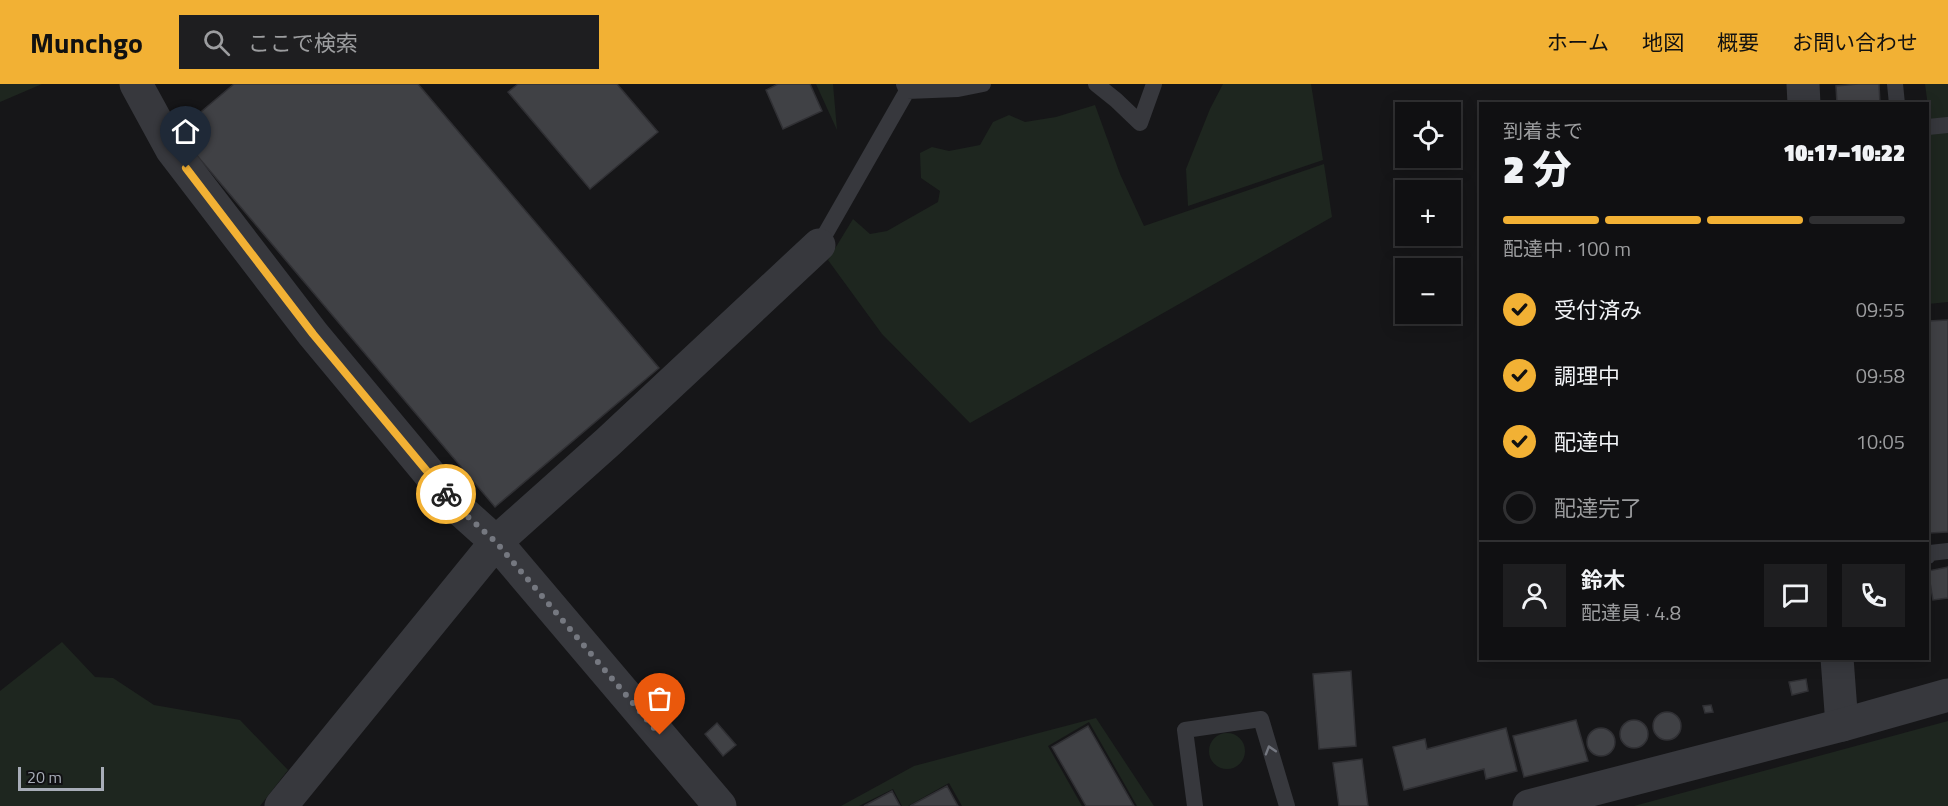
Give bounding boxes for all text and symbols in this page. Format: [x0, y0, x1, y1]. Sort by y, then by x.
search box [179, 15, 599, 69]
text: Munchgo [30, 21, 143, 64]
icon: search [200, 26, 233, 59]
text: ここで検索 [248, 26, 358, 60]
text: ホーム [1547, 26, 1609, 58]
text: 地図 [1642, 26, 1684, 58]
text: 概要 [1717, 26, 1759, 58]
text: お問い合わせ [1792, 26, 1918, 58]
map controls [1395, 102, 1461, 324]
button: locate [1395, 102, 1461, 168]
pin [160, 106, 211, 168]
icon: home [169, 115, 202, 148]
text: 到着まで [1503, 115, 1583, 146]
text: 10:17–10:22 [1783, 136, 1905, 170]
text: 2 分 [1503, 139, 1572, 198]
button: + [1395, 180, 1461, 246]
text: 配達中 · 100 m [1503, 233, 1631, 264]
button: − [1395, 258, 1461, 324]
icon: check [1503, 293, 1536, 326]
text: 受付済み [1554, 293, 1642, 327]
text: 09:55 [1856, 294, 1905, 325]
icon: check [1503, 359, 1536, 392]
text: 調理中 [1554, 359, 1620, 393]
text: 09:58 [1856, 360, 1905, 391]
icon: check [1503, 425, 1536, 458]
text: 配達中 [1554, 425, 1620, 459]
text: 10:05 [1856, 426, 1905, 457]
courier [416, 464, 476, 524]
icon: bike [430, 478, 463, 511]
text: 配達完了 [1554, 491, 1642, 525]
text: 鈴木 [1581, 563, 1625, 597]
button: person [1503, 564, 1566, 627]
button: chat [1764, 564, 1827, 627]
button: phone [1842, 564, 1905, 627]
text: 配達員 · 4.8 [1581, 597, 1681, 628]
pin [634, 673, 685, 735]
icon: bag [643, 682, 676, 715]
one-way arrow [1265, 745, 1277, 756]
scale bar [18, 764, 104, 792]
text: 20 m [27, 765, 62, 789]

